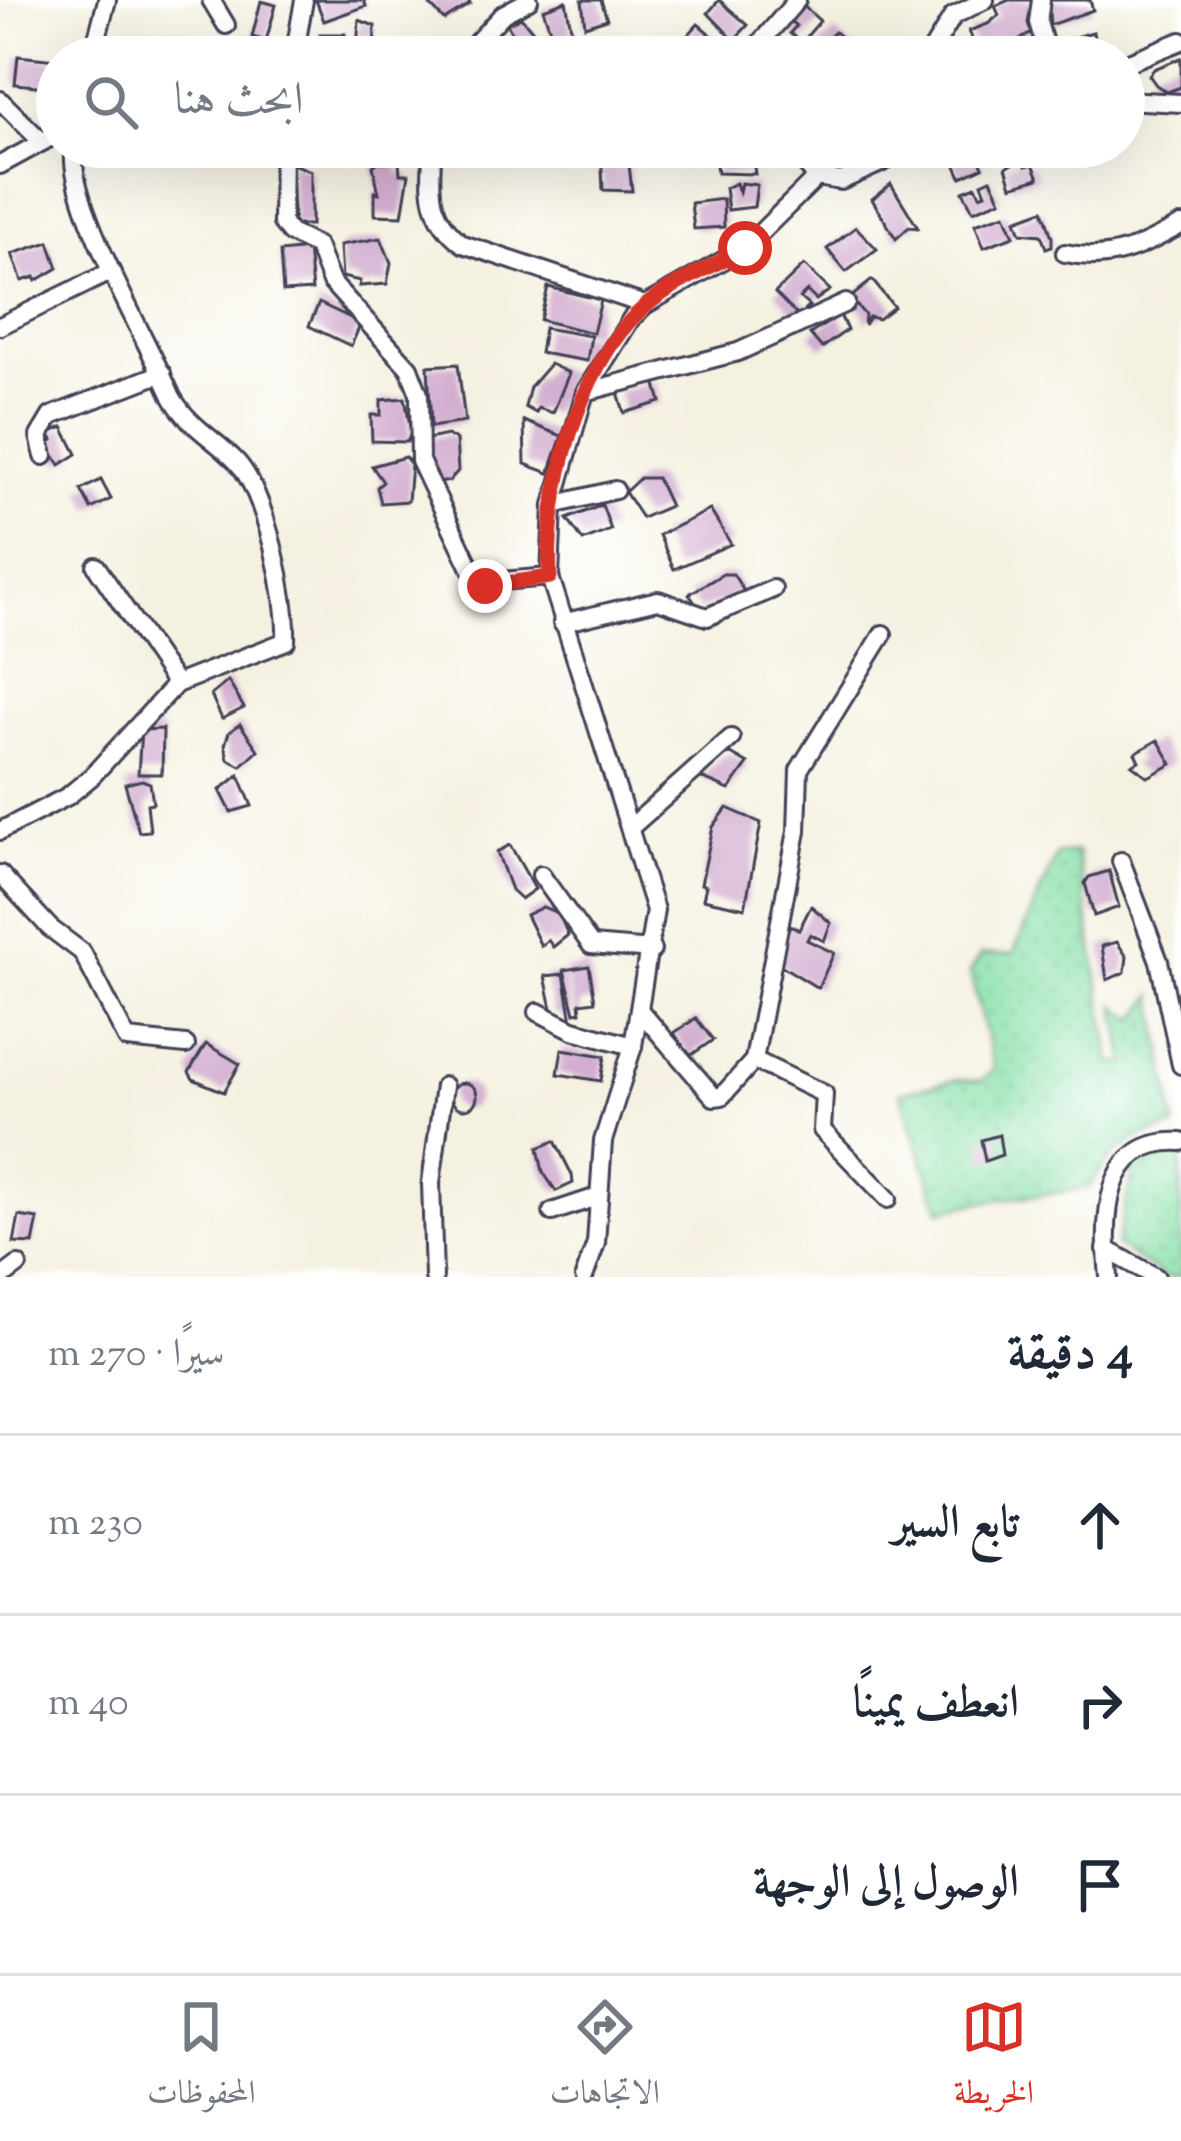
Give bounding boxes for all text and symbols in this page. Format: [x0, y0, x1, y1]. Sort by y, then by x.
search box [36, 36, 1145, 168]
icon: search [78, 69, 144, 135]
text: ابحث هنا [174, 70, 304, 135]
route start [718, 221, 772, 275]
route end [458, 559, 512, 613]
text: 4 دقيقة [1007, 1319, 1133, 1392]
text: سيرًا · 270 m [48, 1328, 225, 1384]
icon: ahead [1067, 1492, 1133, 1558]
text: تابع السير [892, 1493, 1019, 1558]
text: 230 m [48, 1497, 143, 1553]
icon: right [1067, 1672, 1133, 1738]
text: انعطف يمينًا [853, 1673, 1019, 1738]
text: 40 m [48, 1677, 129, 1733]
icon: arrive [1067, 1852, 1133, 1918]
text: الوصول إلى الوجهة [753, 1853, 1019, 1918]
tab: المحفوظات [147, 1994, 256, 2124]
tab: الاتجاهات [550, 1994, 660, 2124]
tab: الخريطة [954, 1994, 1034, 2124]

